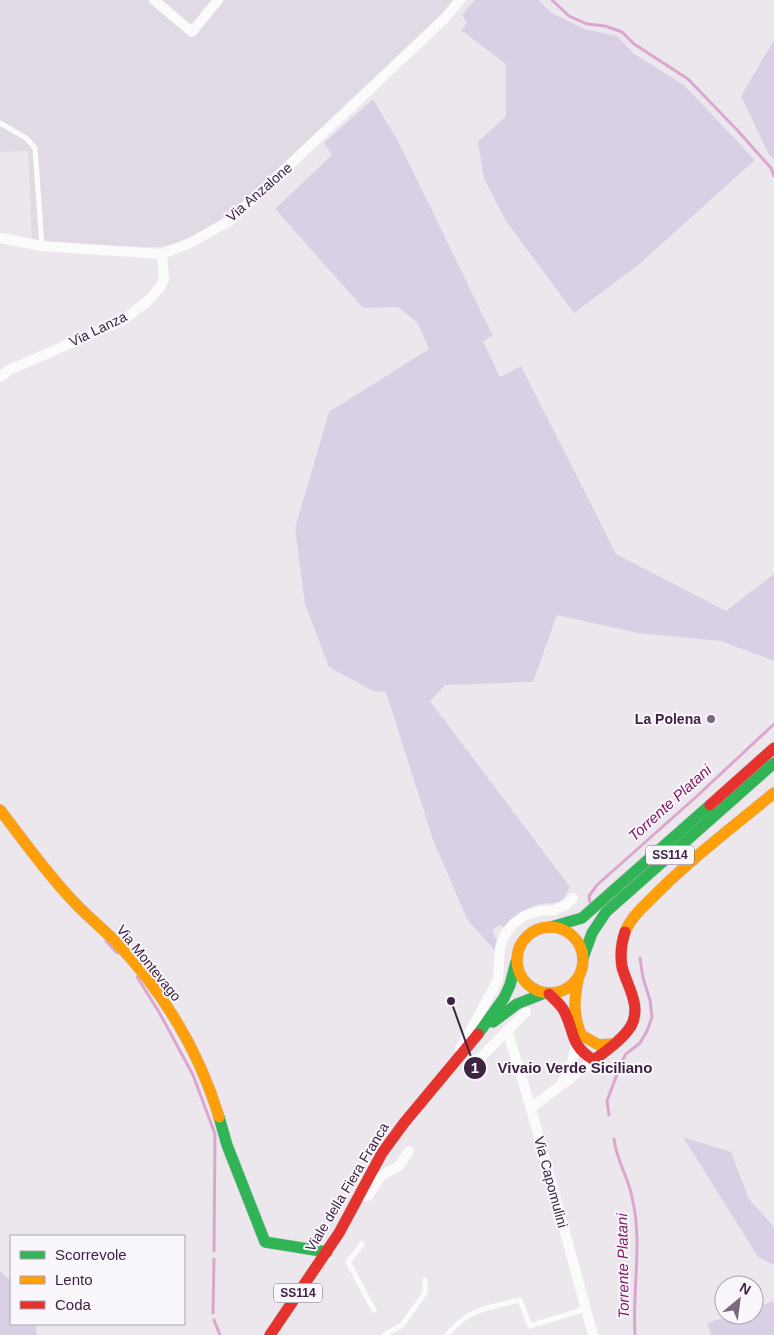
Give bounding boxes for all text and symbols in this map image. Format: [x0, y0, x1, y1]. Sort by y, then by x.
street label: Via Anzalone [223, 159, 295, 225]
street label: Via Lanza [67, 308, 130, 350]
place label: La Polena [635, 711, 701, 727]
marker: La Polena [705, 713, 717, 725]
water label: Torrente Platani [625, 761, 715, 844]
road number: SS114 [646, 846, 694, 864]
street label: Via Montevago [113, 922, 185, 1004]
callout: Vivaio Verde Siciliano [463, 1053, 663, 1083]
text: 1 [471, 1059, 479, 1076]
text: Vivaio Verde Siciliano [498, 1059, 652, 1076]
street label: Viale della Fiera Franca [302, 1119, 392, 1254]
street label: Via Capomulini [531, 1135, 571, 1229]
water label: Torrente Platani [613, 1213, 632, 1319]
legend [10, 1235, 185, 1325]
text: Scorrevole [55, 1246, 127, 1263]
text: Lento [55, 1271, 93, 1288]
north arrow [714, 1275, 764, 1325]
text: N [737, 1279, 754, 1298]
road number: SS114 [274, 1284, 322, 1302]
text: Coda [55, 1296, 92, 1313]

